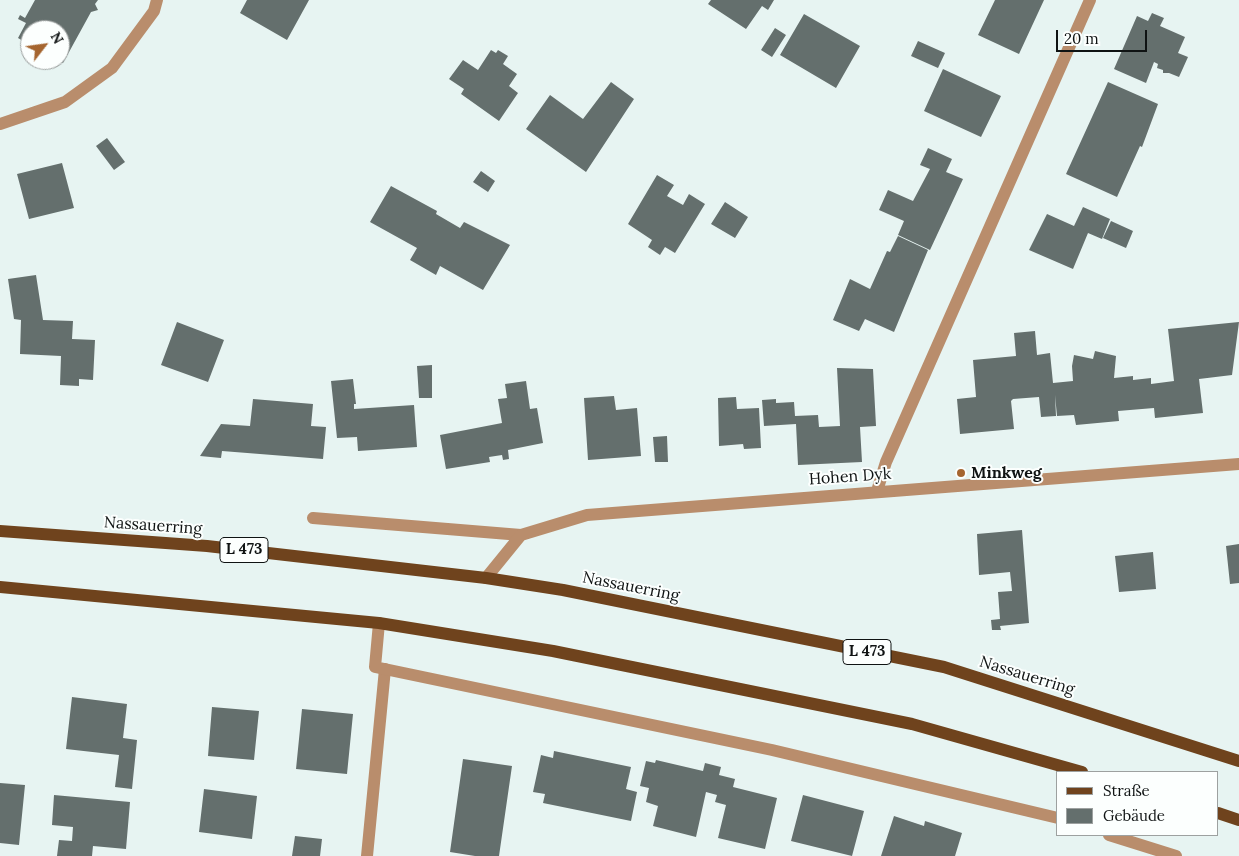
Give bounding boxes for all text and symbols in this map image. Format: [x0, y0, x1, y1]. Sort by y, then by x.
north arrow [20, 20, 70, 70]
scale bar [1059, 20, 1150, 52]
text: N [47, 29, 68, 47]
text: 20 m [1064, 29, 1099, 48]
place label: Minkweg [971, 463, 1042, 483]
street label: Hohen Dyk [808, 465, 892, 489]
marker: Minkweg [955, 467, 967, 479]
street label: Nassauerring [103, 513, 203, 539]
road number: L 473 [220, 538, 268, 562]
street label: Nassauerring [581, 568, 681, 606]
road number: L 473 [843, 640, 891, 664]
street label: Nassauerring [977, 652, 1077, 700]
legend [1056, 771, 1219, 836]
text: Straße [1103, 781, 1150, 800]
text: Gebäude [1103, 806, 1165, 825]

